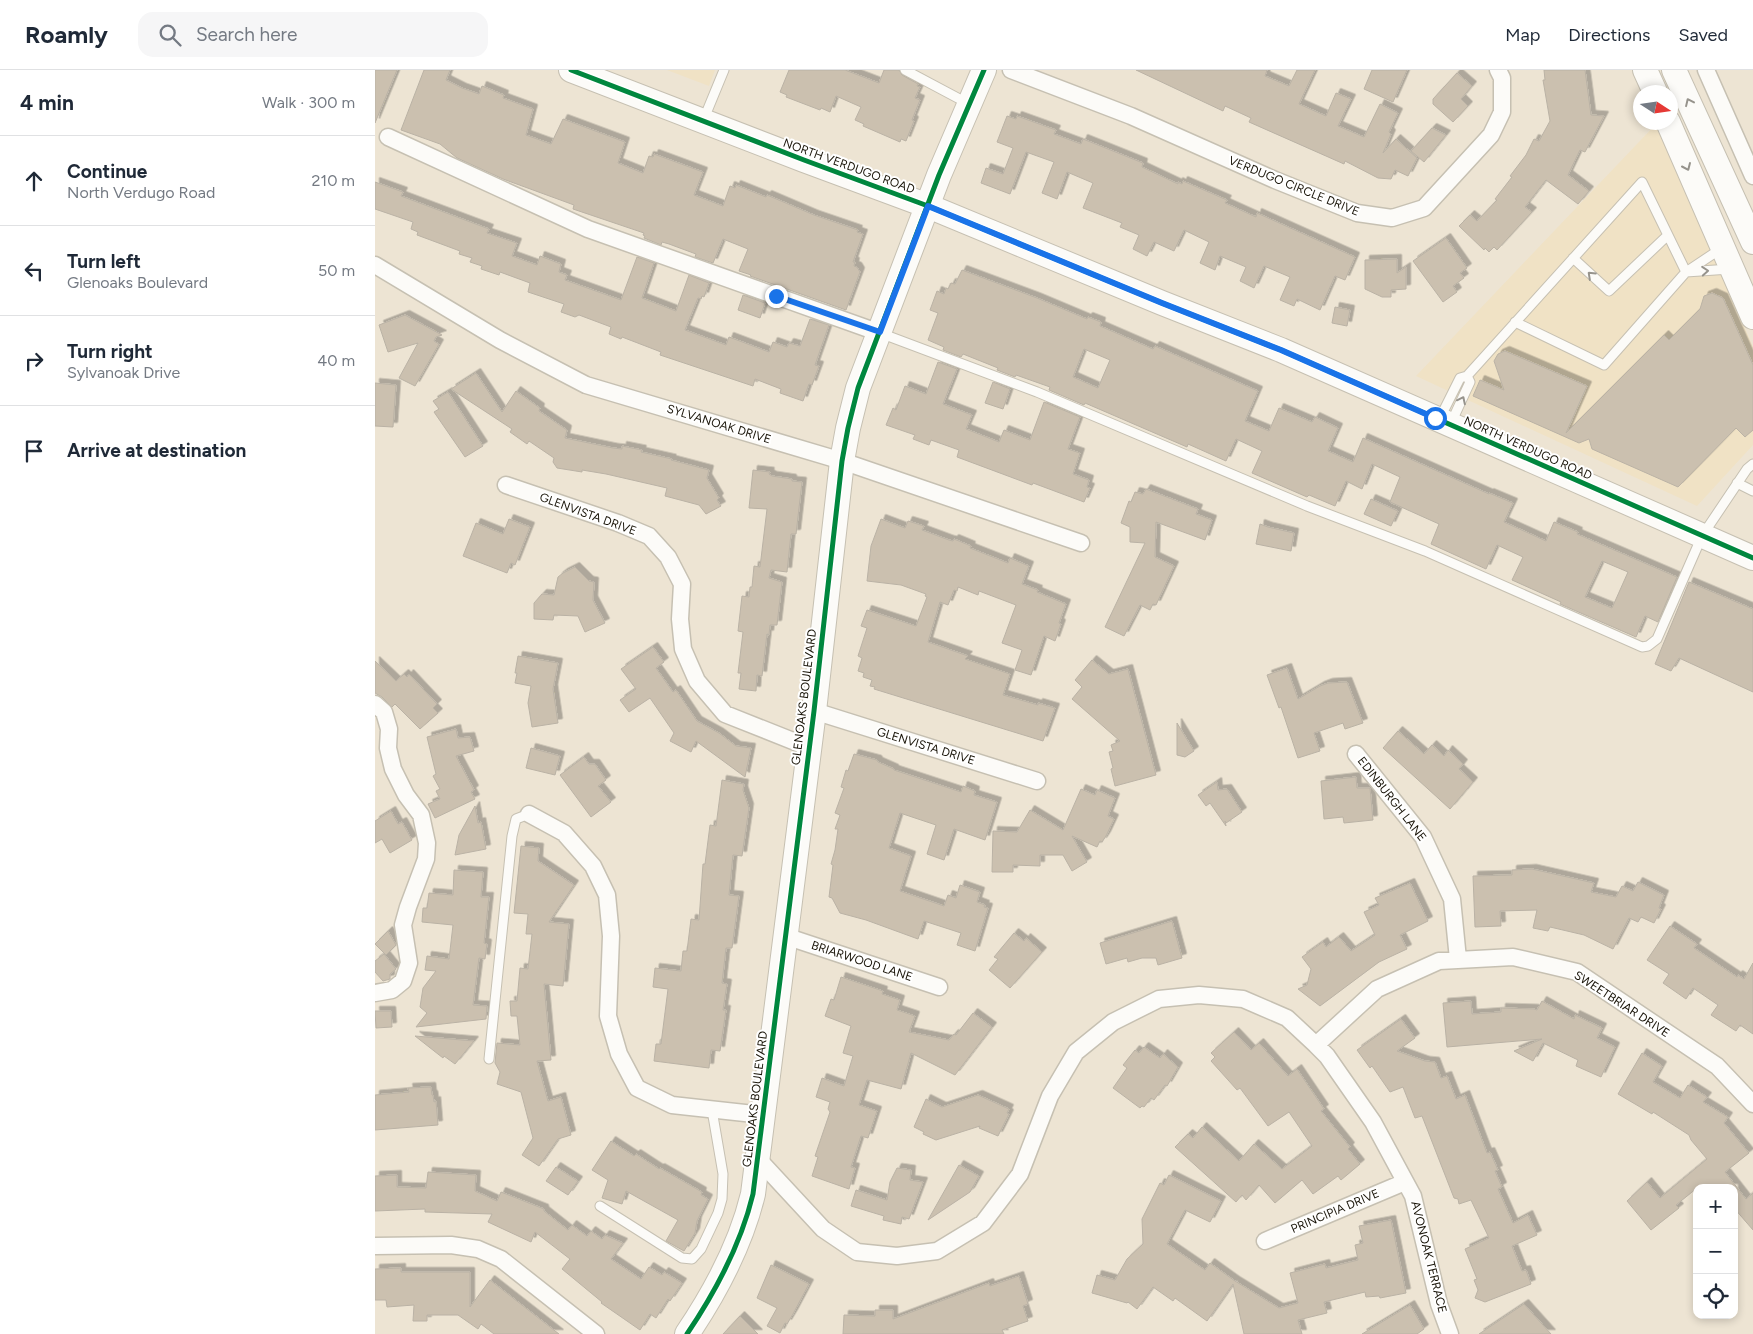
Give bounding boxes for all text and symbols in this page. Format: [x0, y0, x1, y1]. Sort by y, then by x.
search box [138, 12, 488, 57]
text: Roamly [25, 20, 108, 49]
icon: search [156, 21, 184, 49]
text: Search here [196, 23, 297, 46]
text: Map [1505, 24, 1540, 46]
text: Directions [1568, 24, 1650, 46]
text: Saved [1678, 24, 1728, 46]
north arrow [1633, 85, 1678, 130]
text: 4 min [20, 90, 74, 115]
text: Walk · 300 m [262, 93, 355, 112]
one-way arrow [1685, 99, 1695, 108]
street label: NORTH VERDUGO ROAD [781, 136, 917, 196]
street label: VERDUGO CIRCLE DRIVE [1227, 153, 1361, 219]
text: Continue [67, 160, 147, 183]
one-way arrow [1681, 162, 1692, 171]
icon: ahead [20, 167, 48, 195]
text: 210 m [312, 171, 355, 190]
text: North Verdugo Road [67, 183, 215, 202]
text: Turn left [67, 250, 141, 273]
icon: left [20, 257, 48, 285]
text: 50 m [318, 261, 355, 280]
one-way arrow [1701, 266, 1709, 277]
one-way arrow [1588, 272, 1597, 281]
text: Glenoaks Boulevard [67, 273, 208, 292]
route end [765, 285, 788, 308]
text: Turn right [67, 340, 153, 363]
icon: right [20, 347, 48, 375]
text: 40 m [317, 351, 355, 370]
text: Sylvanoak Drive [67, 363, 180, 382]
one-way arrow [1456, 396, 1466, 405]
street label: SYLVANOAK DRIVE [665, 401, 773, 447]
route start [1424, 407, 1447, 430]
street label: NORTH VERDUGO ROAD [1462, 413, 1594, 483]
icon: arrive [20, 437, 48, 465]
text: Arrive at destination [67, 439, 246, 462]
street label: GLENVISTA DRIVE [538, 490, 638, 538]
street label: GLENOAKS BOULEVARD [789, 628, 819, 766]
street label: GLENVISTA DRIVE [875, 724, 977, 768]
street label: EDINBURGH LANE [1355, 754, 1429, 844]
street label: BRIARWOOD LANE [809, 938, 915, 984]
street label: SWEETBRIAR DRIVE [1572, 968, 1672, 1040]
street label: GLENOAKS BOULEVARD [740, 1030, 770, 1168]
map controls [1693, 1184, 1738, 1319]
button: + [1693, 1184, 1738, 1229]
street label: PRINCIPIA DRIVE [1289, 1186, 1381, 1236]
street label: AVONOAK TERRACE [1408, 1200, 1450, 1314]
button: − [1693, 1229, 1738, 1274]
button: locate [1693, 1274, 1738, 1319]

